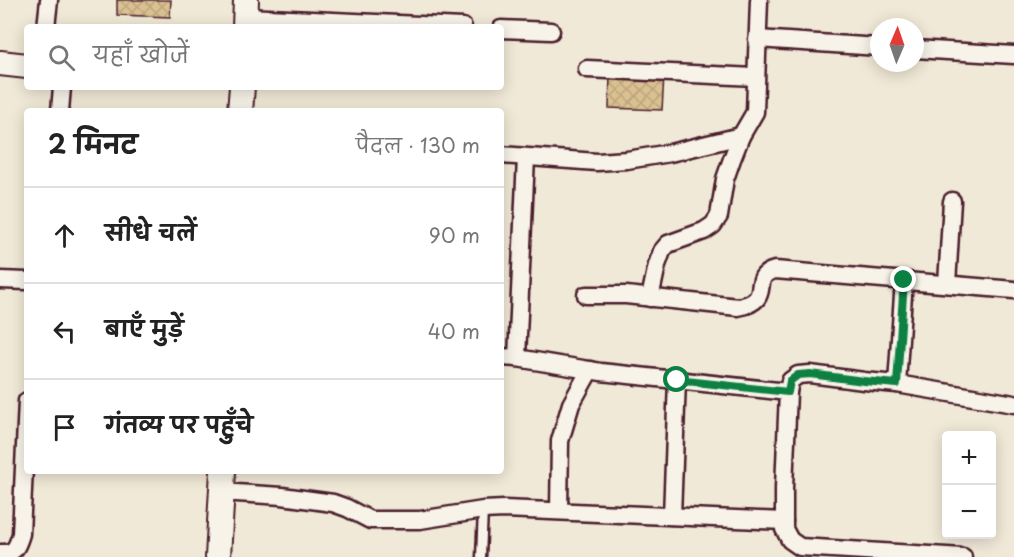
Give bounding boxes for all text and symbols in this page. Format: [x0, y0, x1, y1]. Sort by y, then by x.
north arrow [870, 18, 924, 72]
search box [24, 24, 504, 90]
text: यहाँ खोजें [93, 37, 189, 70]
icon: search [45, 41, 78, 74]
text: 2 मिनट [48, 124, 138, 163]
text: पैदल · 130 m [356, 130, 480, 160]
text: सीधे चलें [105, 215, 197, 248]
icon: ahead [48, 219, 81, 252]
text: 90 m [429, 220, 480, 250]
route end [890, 266, 916, 292]
text: बाएँ मुड़ें [105, 311, 184, 344]
icon: left [48, 315, 81, 348]
text: 40 m [428, 316, 480, 346]
route start [663, 366, 689, 392]
text: गंतव्य पर पहुँचे [105, 407, 253, 440]
icon: arrive [48, 411, 81, 444]
map controls [942, 431, 996, 539]
button: + [942, 431, 996, 485]
button: − [942, 485, 996, 539]

